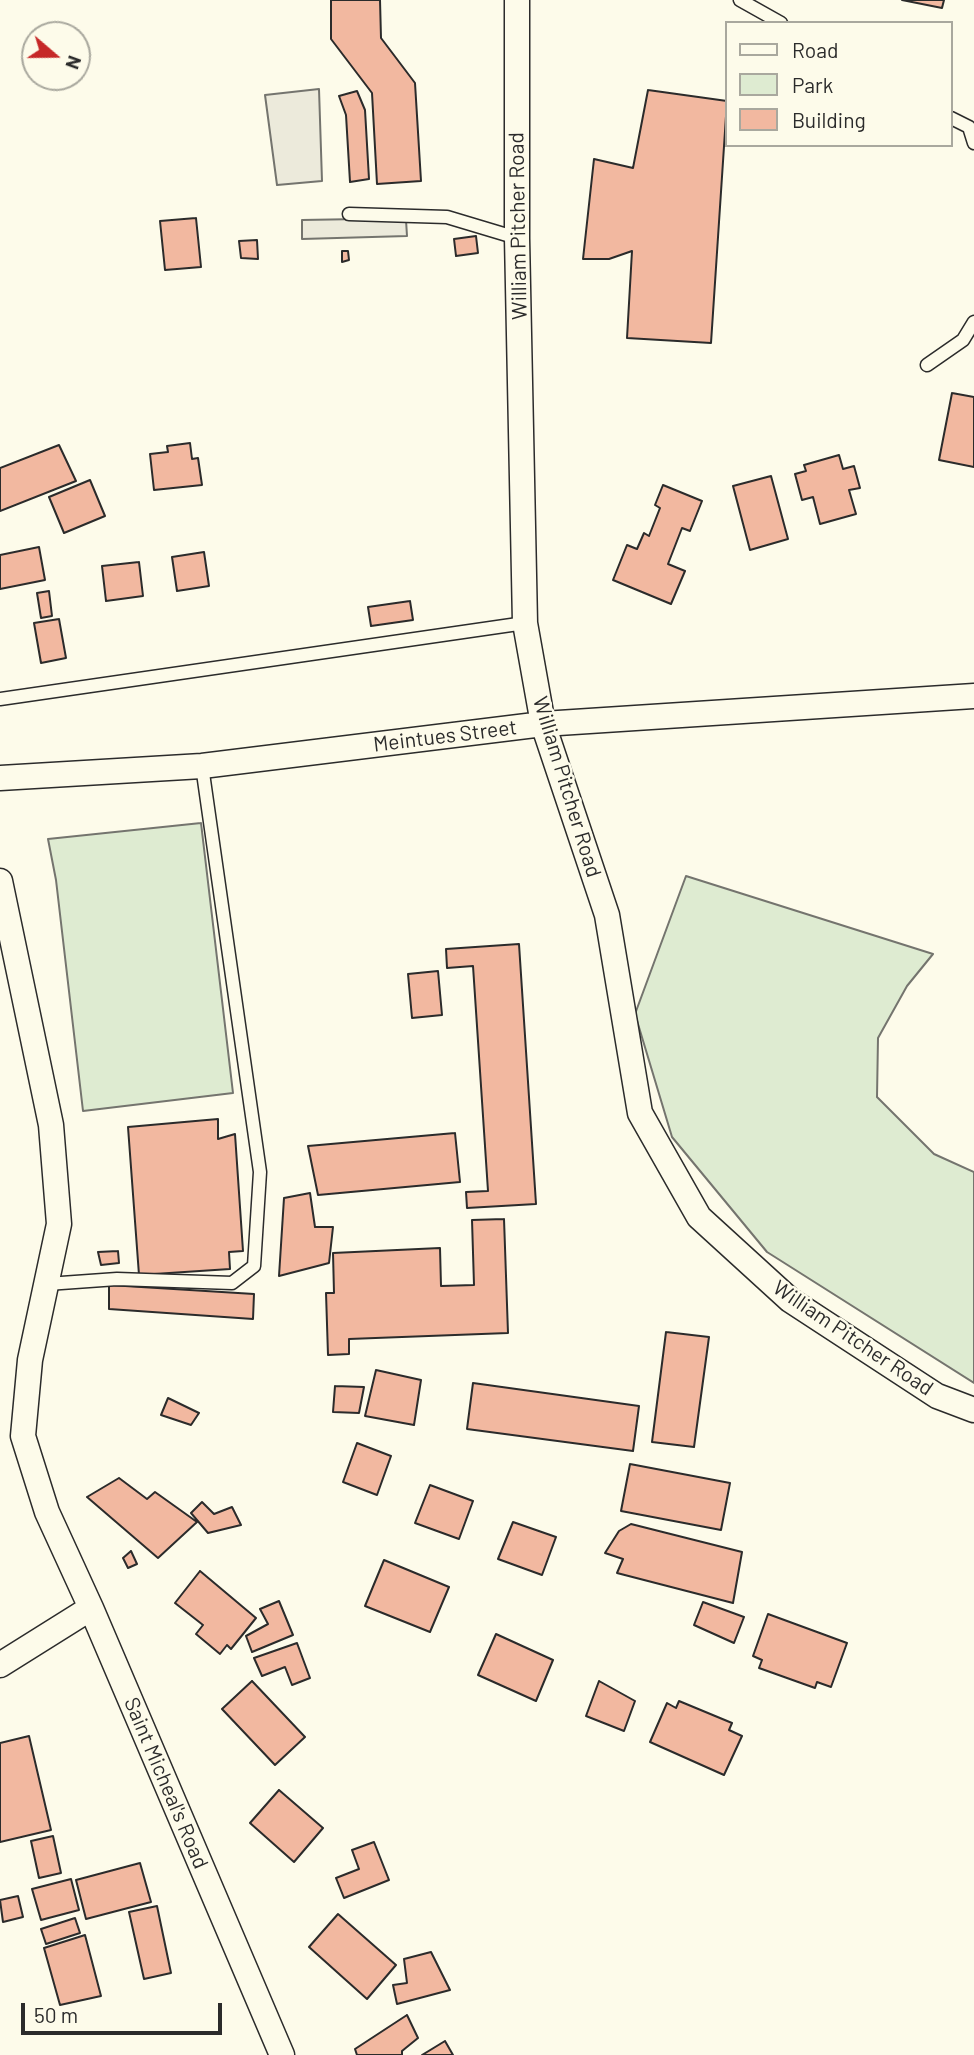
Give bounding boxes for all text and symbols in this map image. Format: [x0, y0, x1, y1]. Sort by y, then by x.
north arrow [21, 21, 91, 91]
legend [726, 21, 953, 147]
text: Road [792, 37, 838, 62]
text: N [61, 53, 87, 73]
text: Park [792, 72, 833, 97]
text: Building [792, 107, 866, 132]
street label: William Pitcher Road [504, 132, 532, 320]
street label: William Pitcher Road [527, 694, 607, 880]
street label: Meintues Street [372, 715, 518, 757]
street label: William Pitcher Road [768, 1275, 938, 1401]
street label: Saint Micheal's Road [119, 1694, 213, 1872]
scale bar [24, 1988, 226, 2032]
text: 50 m [34, 2002, 78, 2027]

